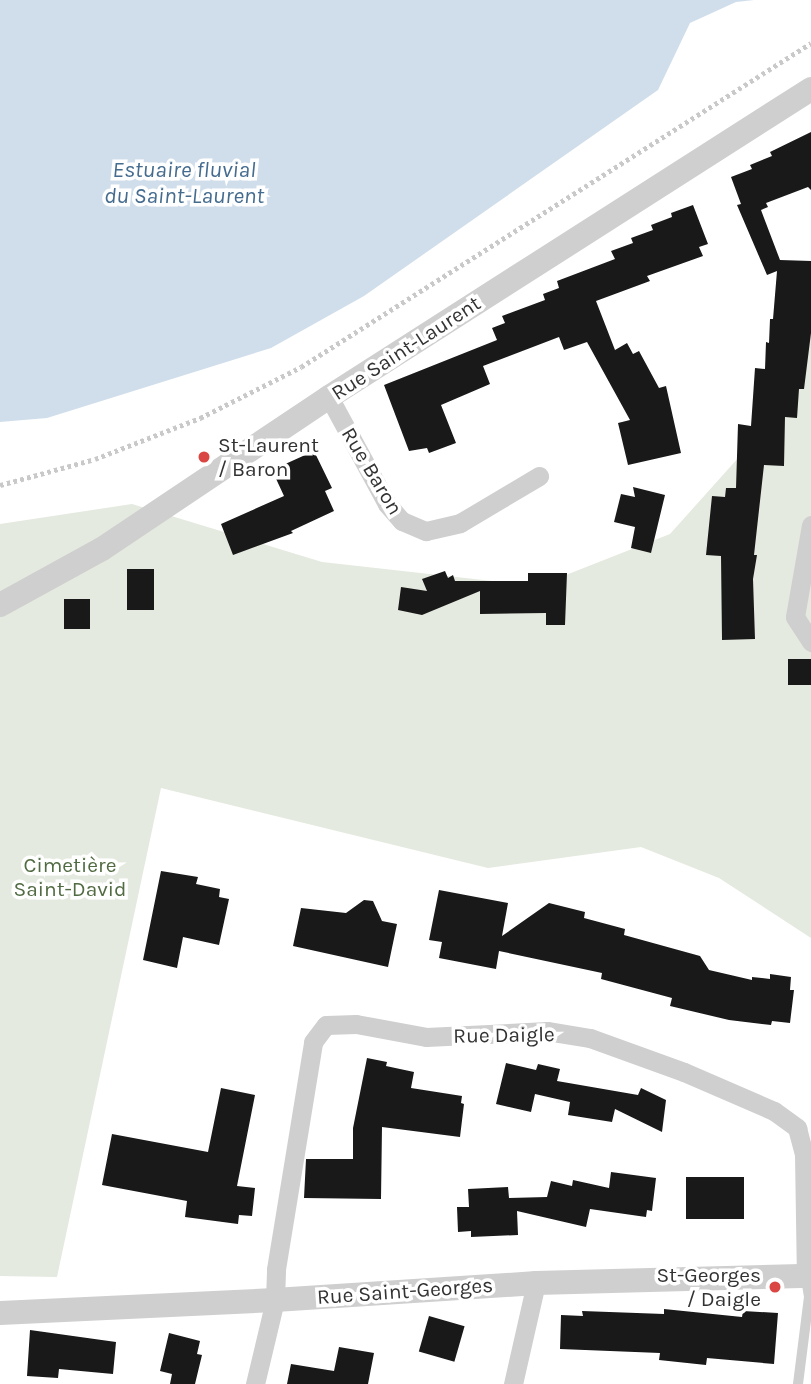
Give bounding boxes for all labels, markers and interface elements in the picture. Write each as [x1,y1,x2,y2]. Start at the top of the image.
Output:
water label: Estuaire fluvial du Saint-Laurent [104,156,264,210]
street label: Rue Saint-Laurent [327,290,485,406]
street label: Rue Baron [336,423,408,519]
place label: St-Laurent / Baron [218,432,319,482]
marker: St-Laurent / Baron [196,449,212,465]
park label: Cimetière Saint-David [13,852,127,902]
street label: Rue Daigle [453,1022,555,1048]
place label: St-Georges / Daigle [656,1262,761,1312]
street label: Rue Saint-Georges [316,1272,494,1310]
marker: St-Georges / Daigle [767,1279,783,1295]

